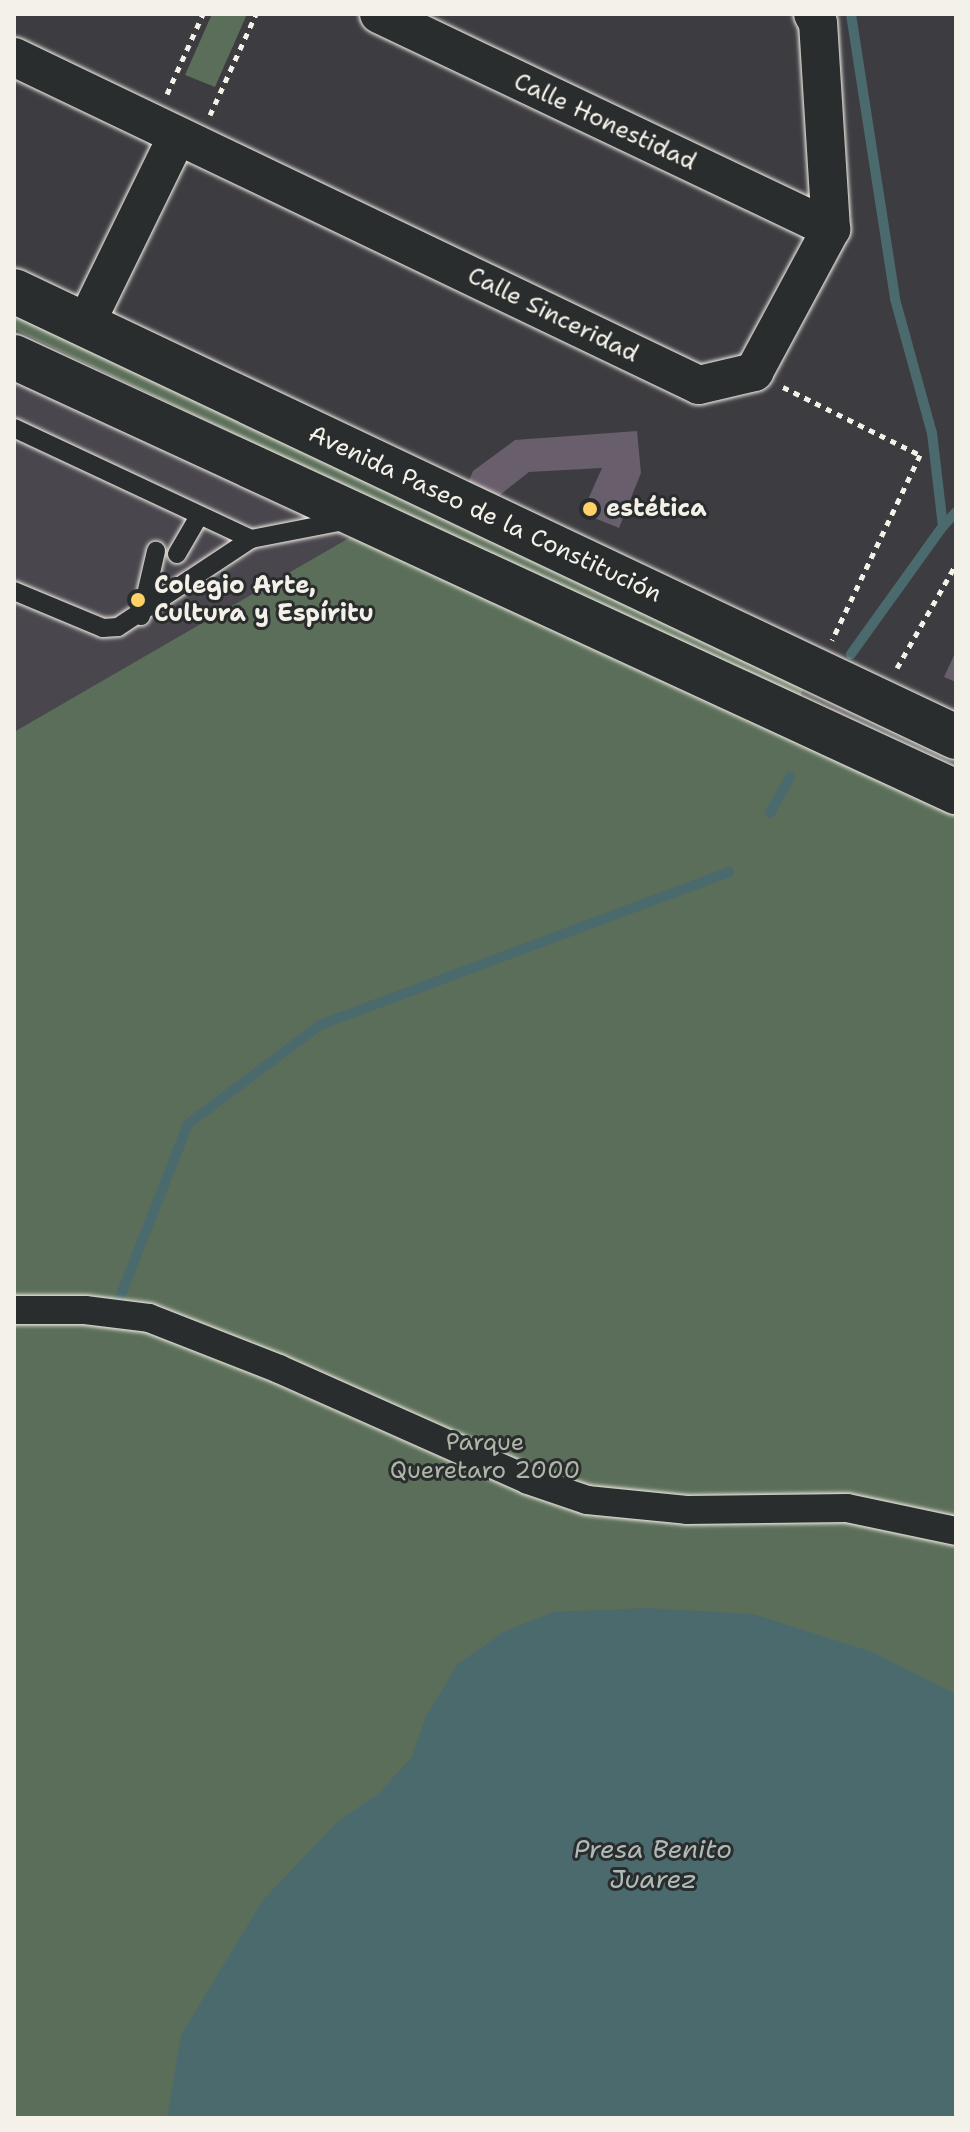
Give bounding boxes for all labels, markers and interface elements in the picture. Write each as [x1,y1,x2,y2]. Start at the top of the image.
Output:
street label: Calle Honestidad [509,67,701,177]
street label: Calle Sinceridad [463,261,643,369]
street label: Avenida Paseo de la Constitución [304,419,666,609]
place label: estética [606,495,707,523]
marker: estética [581,500,599,518]
place label: Colegio Arte, Cultura y Espíritu [154,572,374,628]
marker: Colegio Arte, Cultura y Espíritu [129,591,147,609]
park label: Parque Queretaro 2000 [390,1429,580,1485]
water label: Presa Benito Juarez [574,1833,732,1894]

